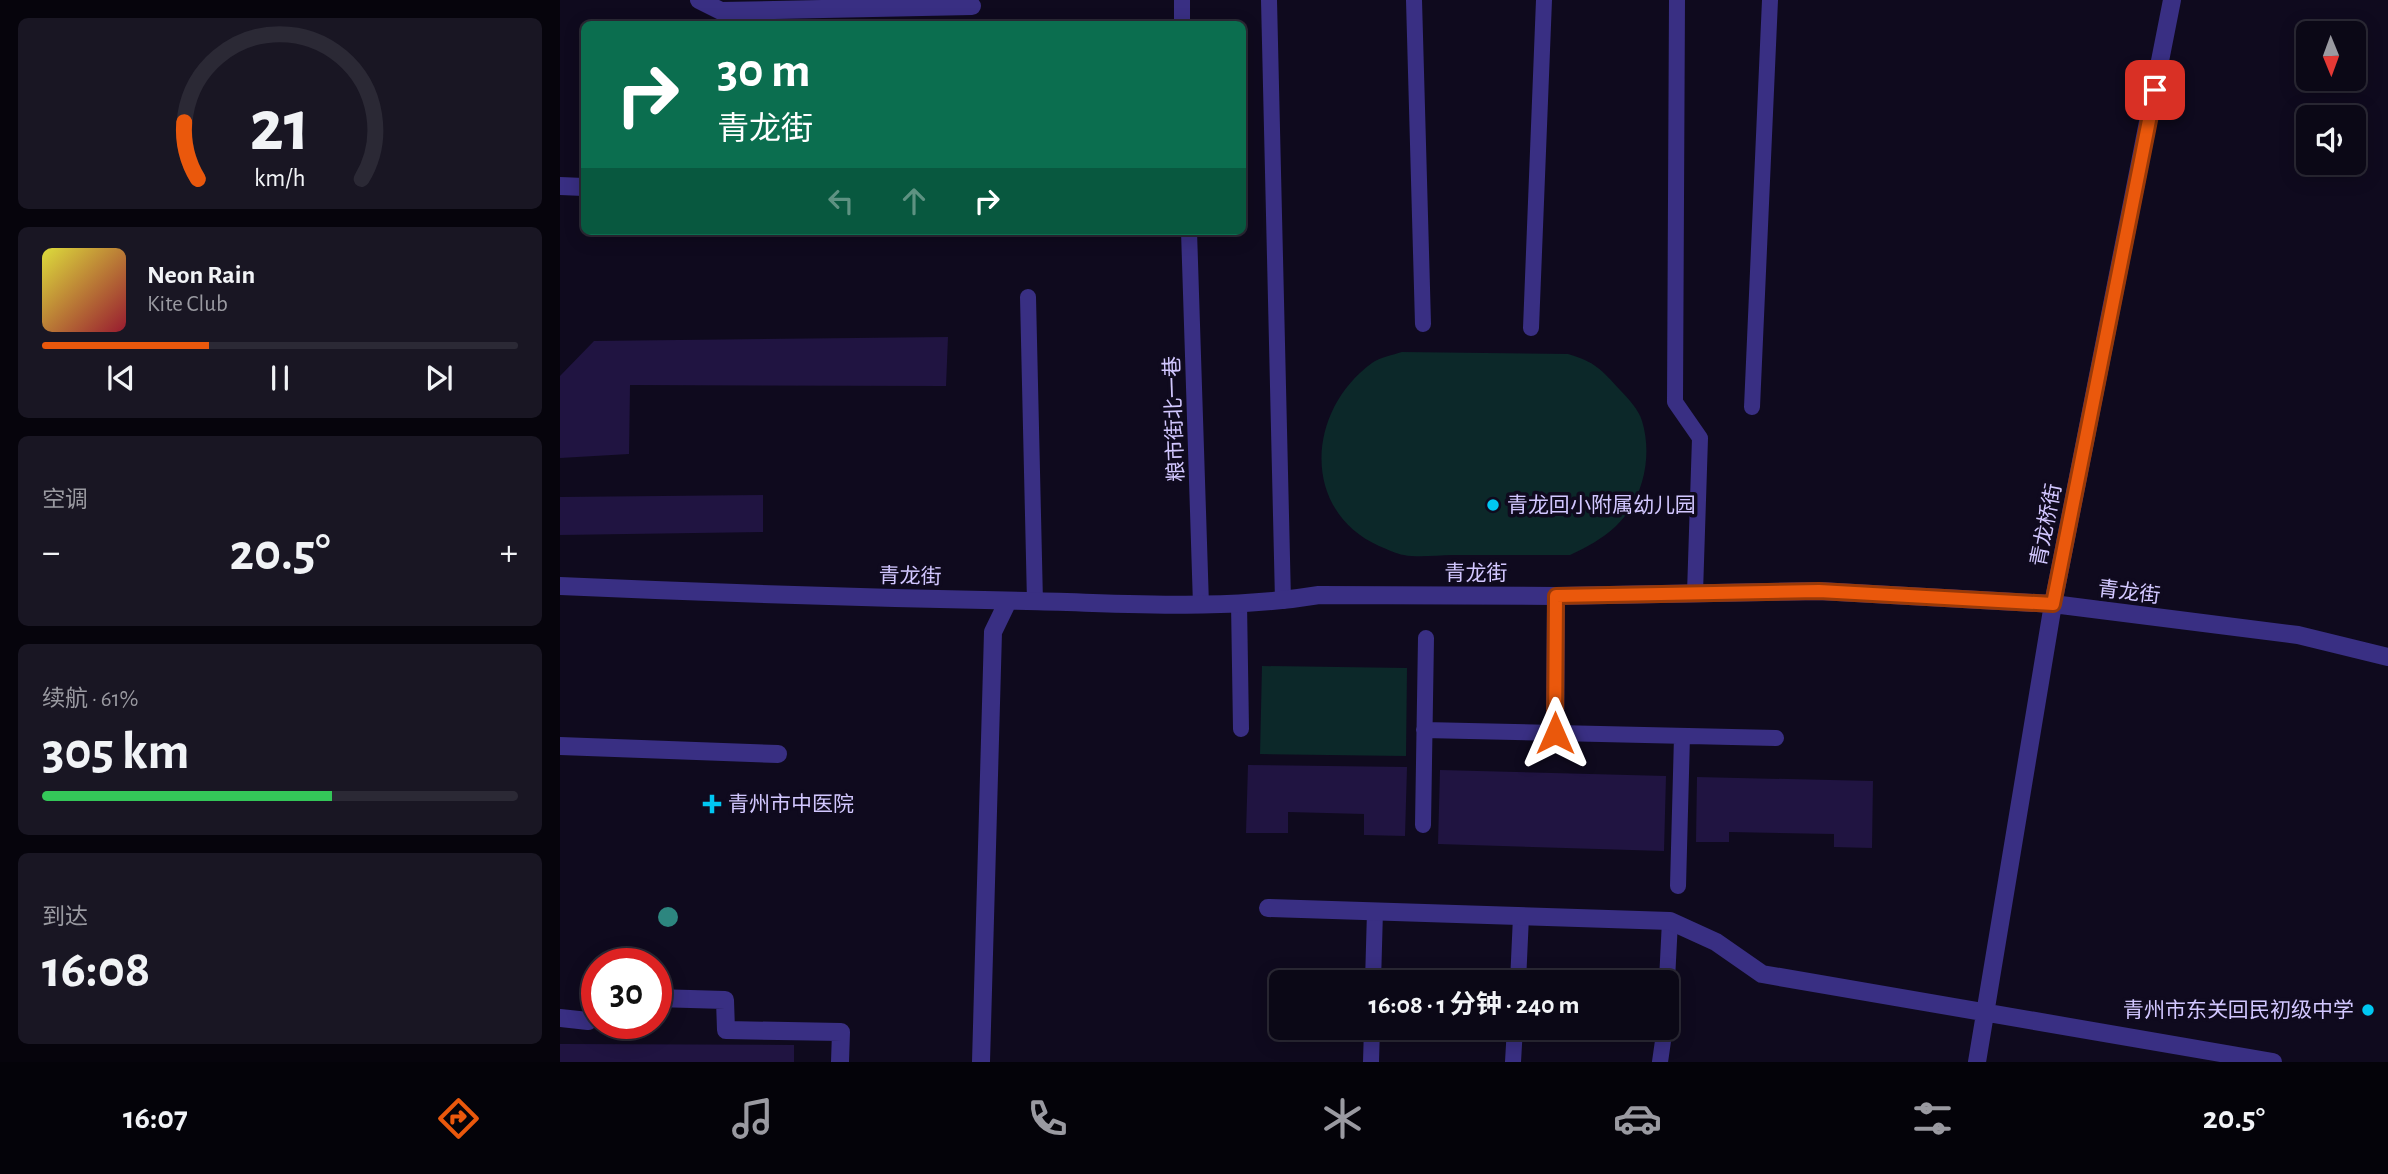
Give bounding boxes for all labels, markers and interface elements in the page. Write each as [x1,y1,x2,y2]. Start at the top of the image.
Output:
north arrow [2296,21,2366,91]
map controls [2296,21,2366,175]
text: 30 m [717,47,811,96]
icon: right [602,49,693,140]
pin [2125,60,2185,120]
icon: arrive [2136,71,2174,109]
text: 21 [250,92,310,165]
button: sound [2296,105,2366,175]
text: 青龙街 [717,113,813,145]
text: km/h [254,166,306,191]
icon: left [822,182,860,220]
icon: ahead [895,182,933,220]
icon: right [968,182,1006,220]
text: Neon Rain [147,262,255,288]
text: Kite Club [147,293,228,316]
street label: 粮市街北一巷 [1161,356,1187,482]
icon: previous [102,359,140,397]
icon: pause [261,359,299,397]
icon: next [420,359,458,397]
street label: 青龙桥街 [2027,482,2065,568]
text: 空调 [42,489,88,512]
place label: 青龙回小附属幼儿园 [1507,494,1696,516]
marker: 青龙回小附属幼儿园 [1485,497,1501,513]
text: 20.5° [229,527,331,579]
text: − [42,534,60,572]
text: + [500,534,518,572]
street label: 青龙街 [1445,562,1508,584]
street label: 青龙街 [878,564,942,588]
street label: 青龙街 [2096,577,2162,607]
text: 续航 · 61% [42,688,139,711]
position arrow [1518,696,1592,770]
text: 305 km [42,726,190,778]
place label: 青州市中医院 [728,793,854,815]
marker: 青州市中医院 [702,794,722,814]
text: 到达 [42,906,88,929]
text: 16:08 [42,944,150,996]
speed limit sign: 30 [581,948,672,1039]
text: 16:08 · 1 分钟 · 240 m [1369,992,1579,1018]
place label: 青州市东关回民初级中学 [2123,999,2354,1021]
marker: 青州市东关回民初级中学 [2360,1002,2376,1018]
icon: directions [434,1094,483,1143]
icon: music [728,1094,777,1143]
icon: phone [1023,1094,1072,1143]
icon: climate [1318,1094,1367,1143]
icon: car [1613,1094,1662,1143]
icon: filters [1908,1094,1957,1143]
text: 16:07 [123,1102,188,1134]
text: 20.5° [2203,1102,2265,1134]

